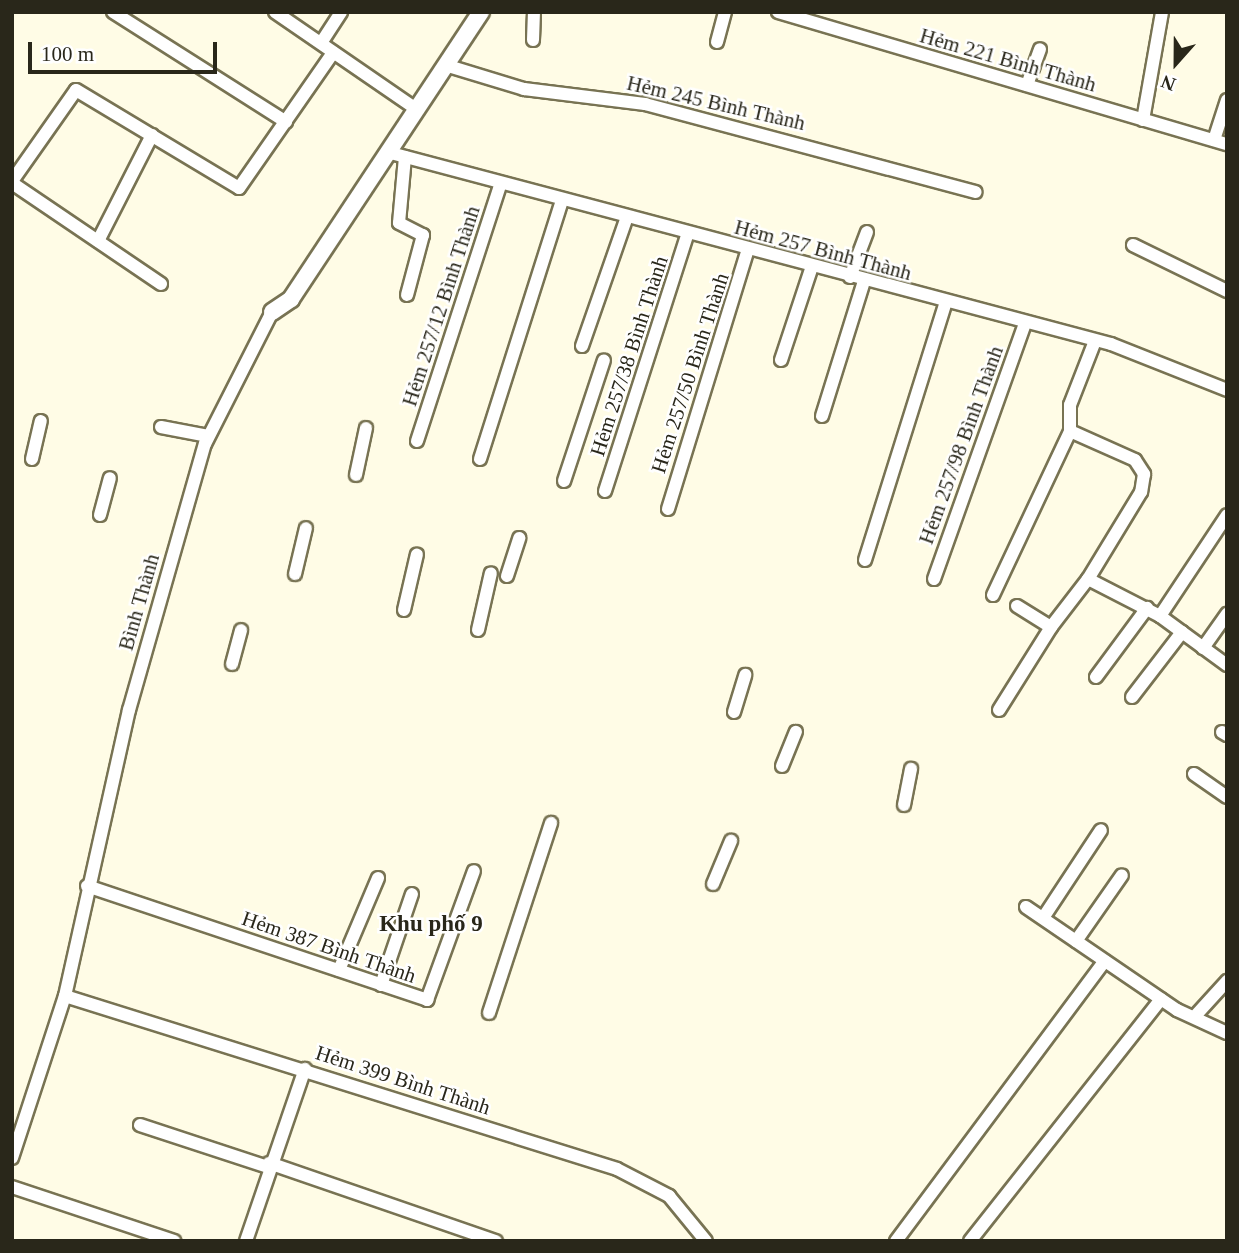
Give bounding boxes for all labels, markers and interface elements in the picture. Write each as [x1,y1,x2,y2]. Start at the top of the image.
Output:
street label: Hẻm 221 Bình Thành [917,23,1099,97]
scale bar [32,28,220,72]
north arrow [1141,28,1211,98]
text: 100 m [41,42,94,66]
street label: Hẻm 245 Bình Thành [624,70,808,136]
text: N [1158,71,1178,95]
street label: Hẻm 257/12 Bình Thành [397,203,485,409]
street label: Hẻm 257 Bình Thành [732,214,914,286]
street label: Hẻm 257/38 Bình Thành [585,253,673,459]
street label: Hẻm 257/50 Bình Thành [646,270,734,476]
street label: Hẻm 257/98 Bình Thành [913,342,1009,548]
street label: Bình Thành [113,551,165,653]
street label: Hẻm 387 Bình Thành [239,905,419,989]
district label: Khu phố 9 [379,910,483,938]
street label: Hẻm 399 Bình Thành [312,1040,494,1120]

